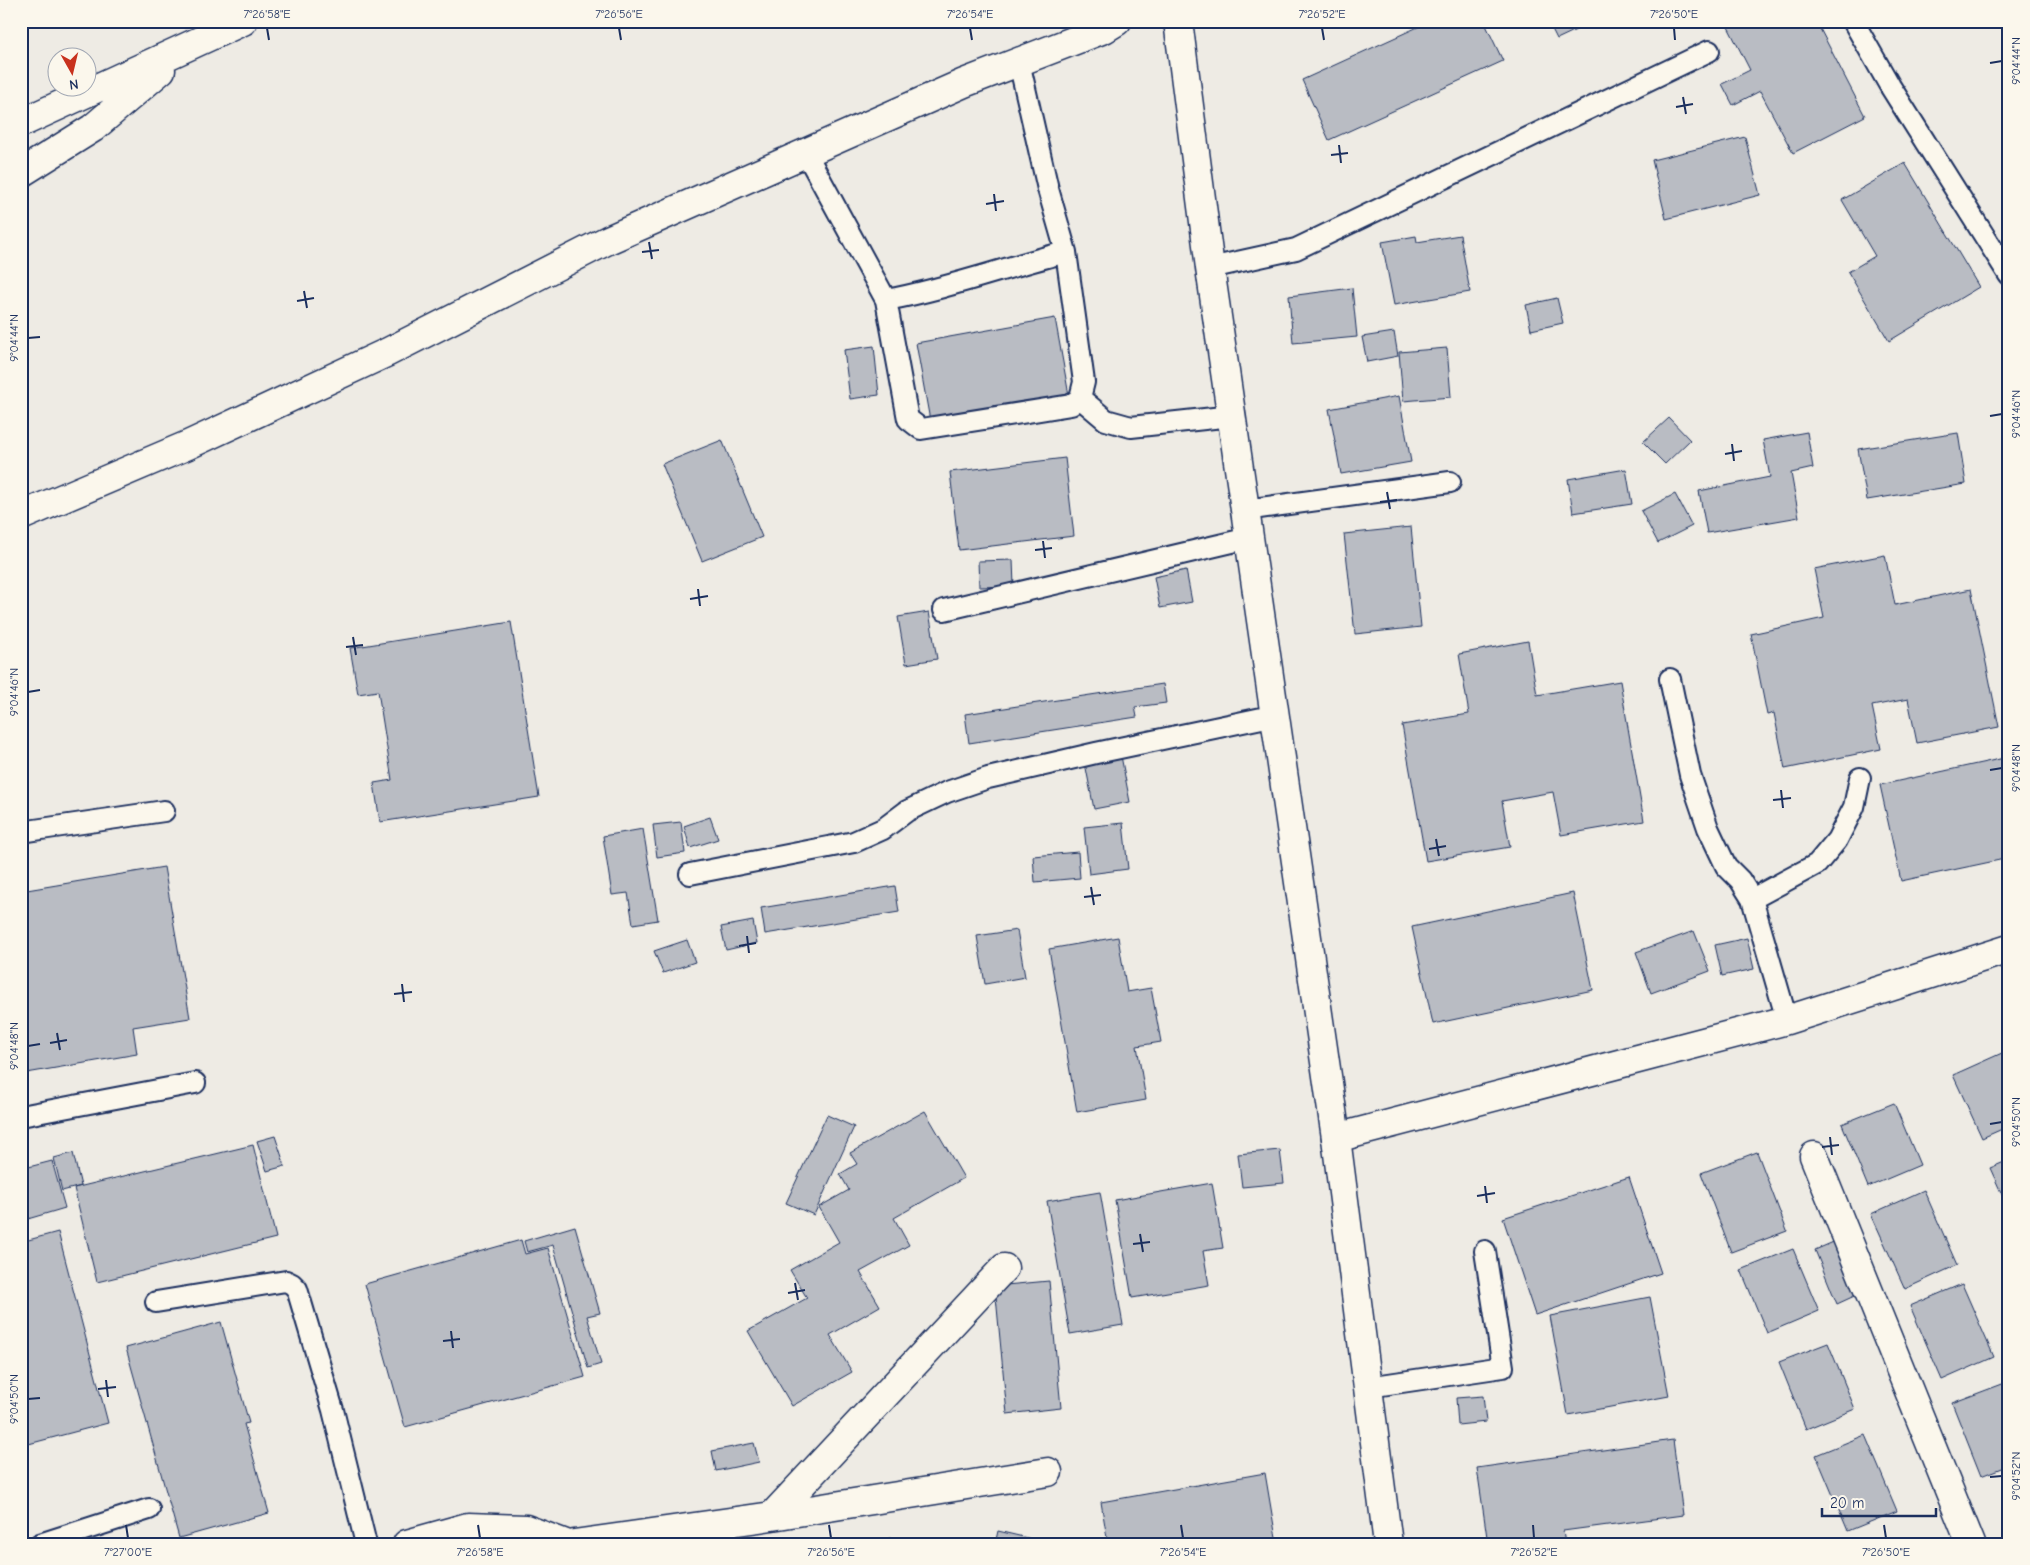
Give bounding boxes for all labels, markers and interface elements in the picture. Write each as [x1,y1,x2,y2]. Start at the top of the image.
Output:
text: 7°26'58"E [244,7,291,21]
text: 7°26'56"E [595,7,643,21]
text: 7°26'54"E [947,7,993,21]
text: 7°26'52"E [1298,7,1346,21]
text: 7°26'50"E [1650,7,1698,21]
text: 9°04'44"N [2009,37,2023,85]
north arrow [48,48,98,98]
text: N [68,75,79,93]
text: 9°04'44"N [7,314,21,362]
text: 9°04'46"N [2009,390,2023,438]
text: 9°04'46"N [7,668,21,716]
text: 9°04'48"N [2009,744,2023,792]
text: 9°04'48"N [7,1022,21,1070]
text: 9°04'50"N [2009,1097,2023,1147]
text: 9°04'50"N [7,1374,21,1424]
text: 9°04'52"N [2009,1452,2023,1500]
scale bar [1822,1485,1936,1517]
text: 20 m [1830,1494,1864,1512]
text: 7°27'00"E [104,1545,152,1559]
text: 7°26'58"E [457,1545,504,1559]
text: 7°26'56"E [807,1545,855,1559]
text: 7°26'54"E [1160,1545,1206,1559]
text: 7°26'52"E [1510,1545,1558,1559]
text: 7°26'50"E [1862,1545,1910,1559]

